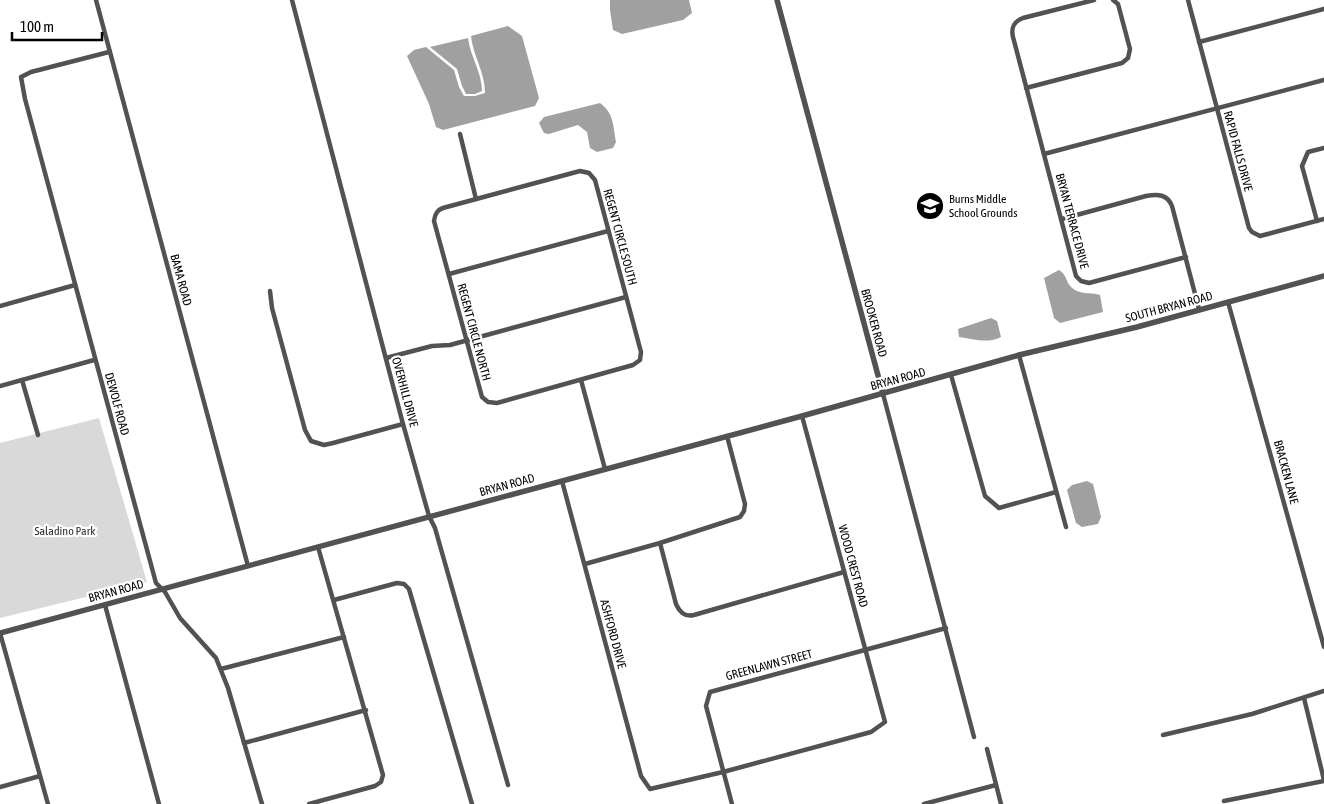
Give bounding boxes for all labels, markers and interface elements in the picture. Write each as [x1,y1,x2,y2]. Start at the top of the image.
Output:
scale bar [12,10,102,42]
text: 100 m [20,18,54,35]
street label: RAPID FALLS DRIVE [1221,109,1255,193]
street label: BRYAN TERRACE DRIVE [1053,172,1091,270]
street label: REGENT CIRCLE SOUTH [600,187,640,287]
school or university icon: Burns Middle School Grounds [915,191,945,221]
place label: Burns Middle School Grounds [949,192,1018,220]
street label: BAMA ROAD [167,253,195,307]
street label: REGENT CIRCLE NORTH [454,282,494,382]
street label: BROOKER ROAD [858,288,890,359]
street label: SOUTH BRYAN ROAD [1124,289,1214,325]
street label: OVERHILL DRIVE [389,356,421,428]
street label: BRYAN ROAD [869,365,927,393]
street label: DEWOLF ROAD [102,371,132,437]
street label: BRACKEN LANE [1271,439,1301,505]
street label: BRYAN ROAD [478,471,536,499]
street label: WOOD CREST ROAD [835,523,871,609]
park label: Saladino Park [35,524,96,538]
street label: BRYAN ROAD [87,577,145,605]
street label: ASHFORD DRIVE [597,598,629,670]
street label: GREENLAWN STREET [724,647,815,683]

